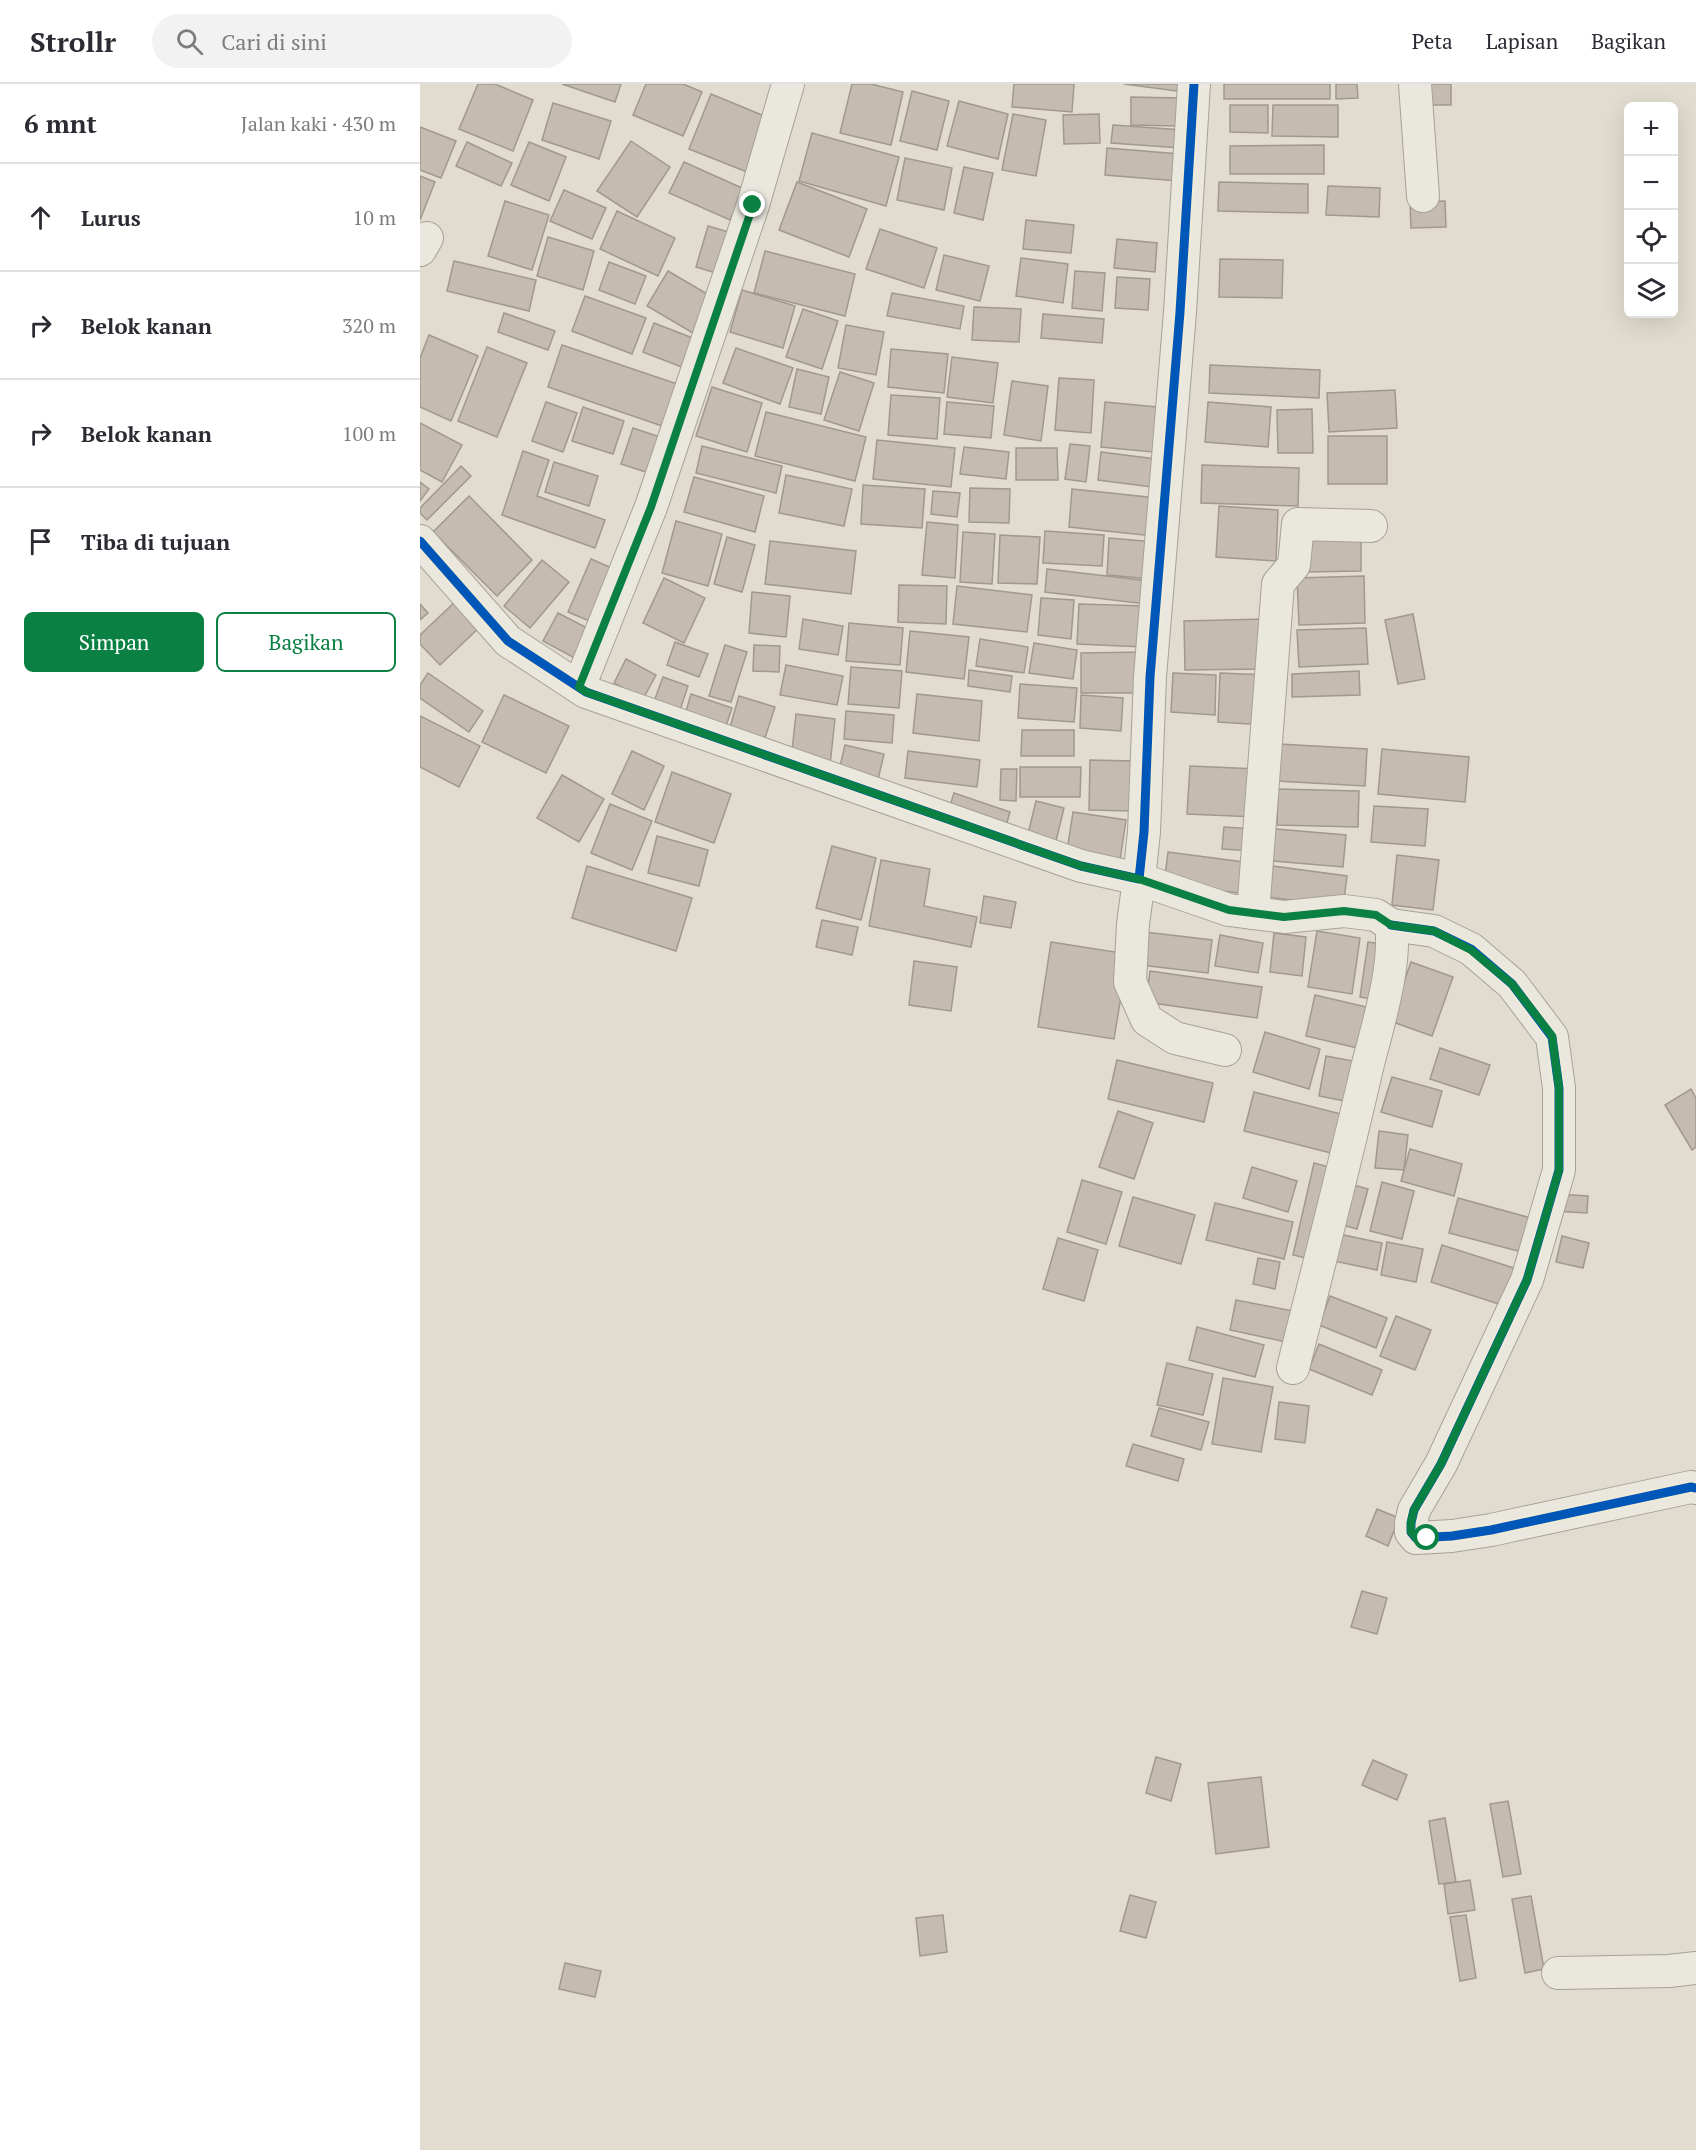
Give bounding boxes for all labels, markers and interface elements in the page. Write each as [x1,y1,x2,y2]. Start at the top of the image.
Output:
search box [152,14,572,68]
text: Strollr [30,23,116,60]
icon: search [173,25,206,58]
text: Cari di sini [221,27,327,56]
text: Peta [1412,27,1453,55]
text: Lapisan [1486,27,1558,55]
text: Bagikan [1591,27,1666,55]
map controls [1624,102,1678,318]
button: + [1624,102,1678,156]
text: 6 mnt [24,106,97,140]
text: Jalan kaki · 430 m [241,110,396,137]
button: − [1624,156,1678,210]
route end [739,191,765,217]
icon: ahead [24,201,57,234]
text: Lurus [81,203,141,232]
text: 10 m [353,204,396,231]
button: locate [1624,210,1678,264]
button: layers [1624,264,1678,318]
icon: right [24,309,57,342]
text: Belok kanan [81,311,212,340]
text: 320 m [342,312,396,339]
icon: right [24,417,57,450]
text: Belok kanan [81,419,212,448]
text: 100 m [342,420,396,447]
icon: arrive [24,525,57,558]
text: Tiba di tujuan [81,527,230,556]
button: Simpan [24,612,204,672]
button: Bagikan [216,612,396,672]
route start [1413,1524,1439,1550]

